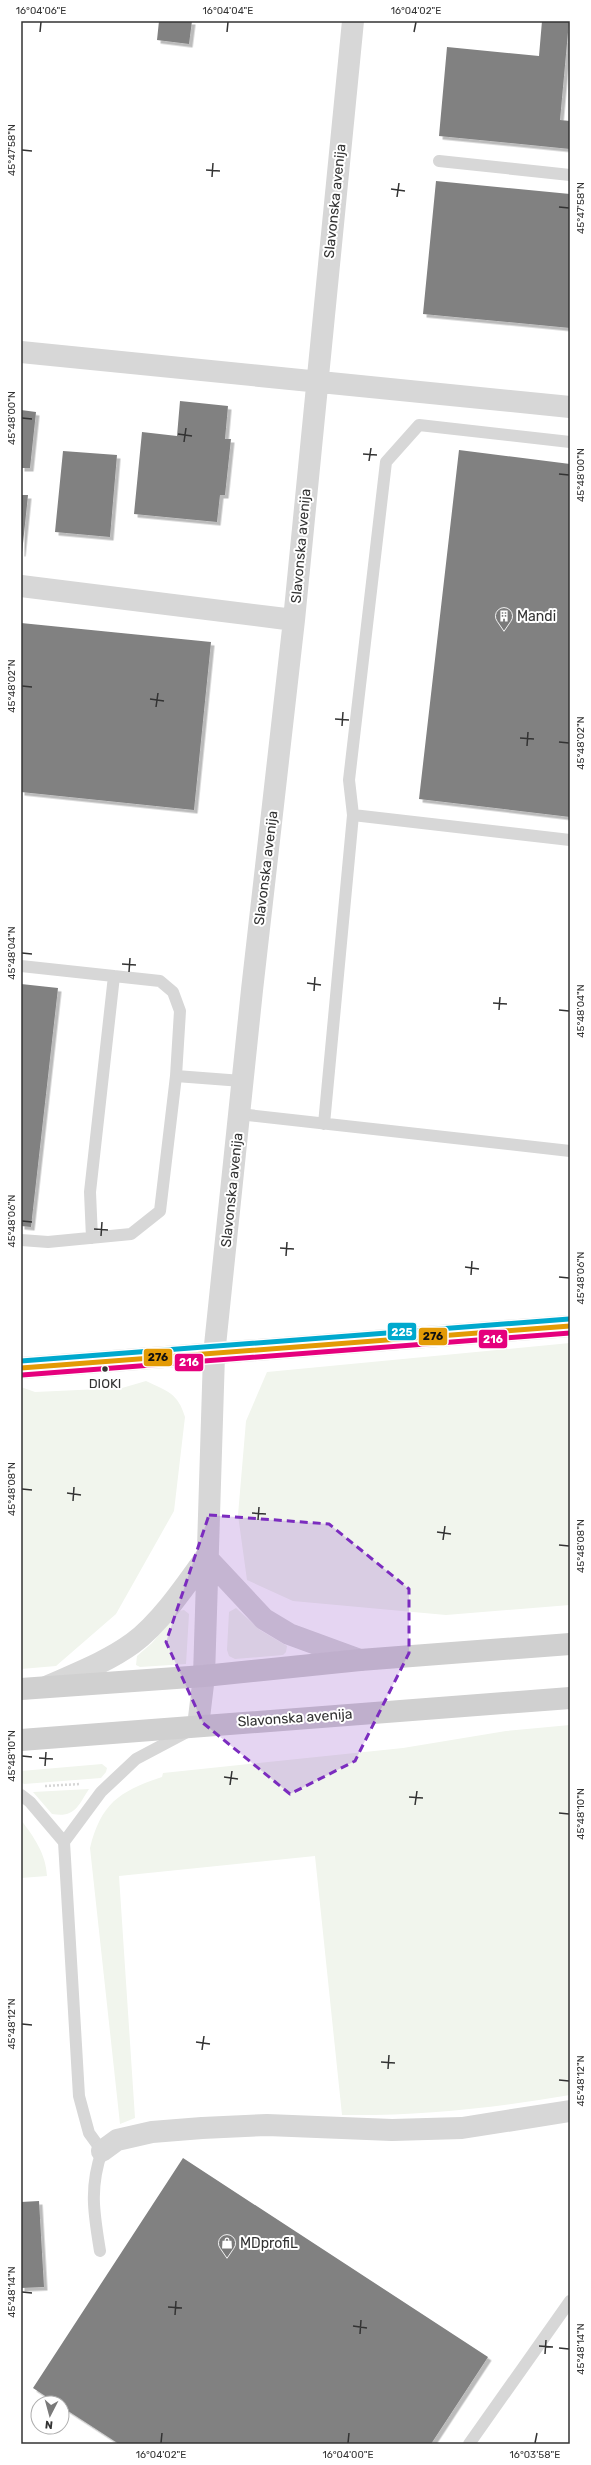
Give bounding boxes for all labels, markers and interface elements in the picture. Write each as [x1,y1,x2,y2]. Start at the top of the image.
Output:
text: 16°04'06"E [16,5,66,17]
text: 16°04'04"E [203,5,253,17]
text: 16°04'02"E [391,5,441,17]
text: 45°47'58"N [6,124,18,176]
street label: Slavonska avenija [321,143,349,259]
text: 45°47'58"N [575,182,587,234]
text: 45°48'00"N [6,391,18,445]
text: 45°48'00"N [575,448,587,502]
street label: Slavonska avenija [288,488,314,604]
building icon: Mandi [494,606,514,631]
place label: Mandi [517,608,556,625]
text: 45°48'02"N [6,659,18,713]
text: 45°48'02"N [575,716,587,770]
street label: Slavonska avenija [251,810,281,926]
text: 45°48'04"N [6,926,18,980]
text: 45°48'04"N [575,984,587,1038]
street label: Slavonska avenija [218,1132,246,1248]
text: 45°48'06"N [6,1194,18,1248]
text: 45°48'06"N [575,1251,587,1305]
line badge: 225 [387,1322,417,1341]
text: 225 [391,1326,413,1339]
line badge: 276 [418,1327,448,1346]
line badge: 216 [478,1329,508,1349]
text: 276 [423,1330,443,1343]
text: 216 [483,1333,503,1346]
line badge: 276 [143,1348,173,1367]
text: 276 [148,1351,168,1364]
line badge: 216 [174,1353,204,1372]
text: 216 [179,1356,199,1369]
marker: DIOKI [100,1364,110,1374]
place label: DIOKI [89,1376,121,1391]
text: 45°48'08"N [6,1462,18,1516]
text: 45°48'08"N [575,1519,587,1573]
street label: Slavonska avenija [237,1706,353,1730]
text: 45°48'10"N [6,1730,18,1782]
text: 45°48'10"N [575,1788,587,1840]
text: 45°48'12"N [6,1998,18,2050]
text: 45°48'12"N [575,2055,587,2107]
shop icon: MDprofiL [217,2233,237,2258]
place label: MDprofiL [240,2235,298,2252]
text: 45°48'14"N [6,2266,18,2318]
text: 45°48'14"N [575,2323,587,2375]
north arrow [30,2395,70,2435]
text: N [44,2418,54,2431]
text: 16°04'02"E [136,2449,186,2461]
text: 16°04'00"E [322,2449,374,2461]
text: 16°03'58"E [510,2449,560,2461]

